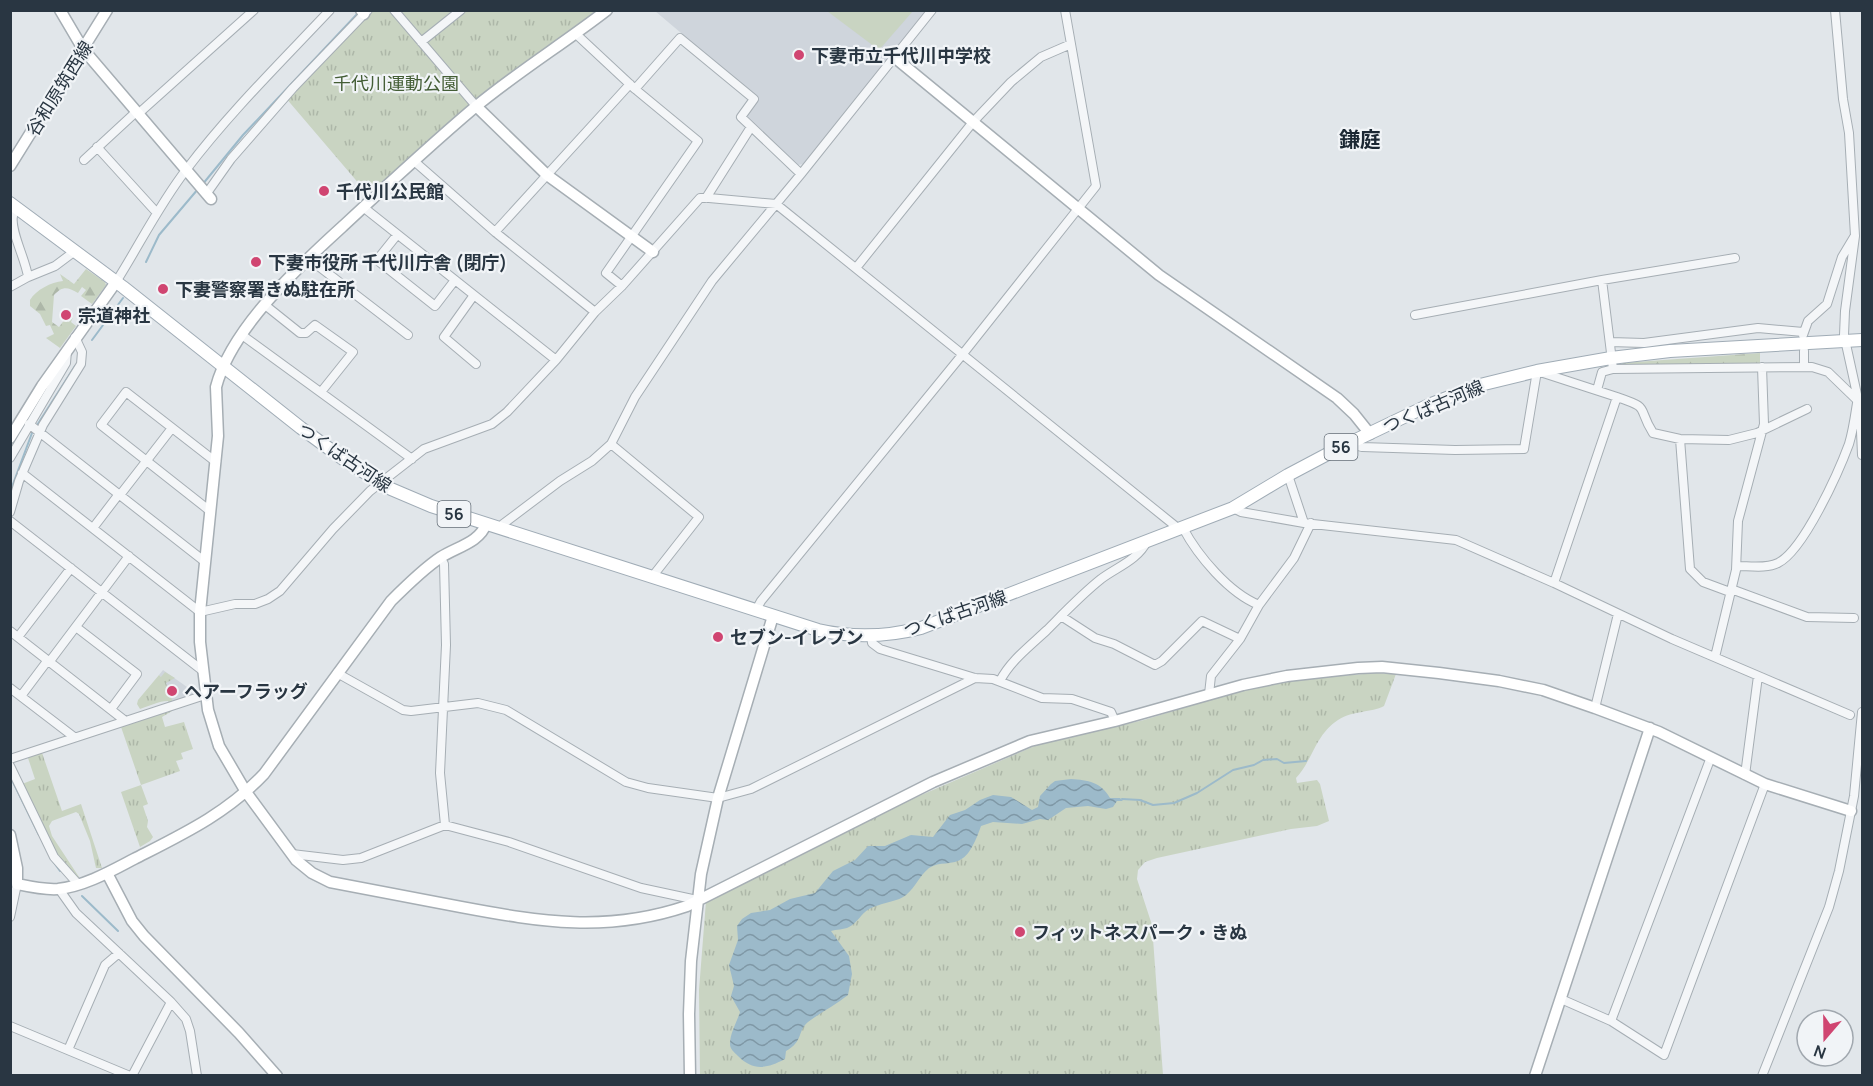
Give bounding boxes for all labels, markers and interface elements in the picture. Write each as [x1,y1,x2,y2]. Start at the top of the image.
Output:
street label: 谷和原筑西線 [20,36,98,140]
place label: 下妻市立千代川中学校 [811,43,991,67]
marker: 下妻市立千代川中学校 [792,48,806,62]
park label: 千代川運動公園 [333,71,459,95]
district label: 鎌庭 [1339,125,1381,153]
place label: 千代川公民館 [336,179,444,203]
marker: 千代川公民館 [317,184,331,198]
place label: 下妻市役所 千代川庁舎 (閉庁) [268,250,508,274]
marker: 下妻市役所 千代川庁舎 (閉庁) [249,255,263,269]
place label: 下妻警察署きぬ駐在所 [175,277,355,301]
marker: 下妻警察署きぬ駐在所 [156,282,170,296]
place label: 宗道神社 [78,303,150,327]
marker: 宗道神社 [59,308,73,322]
street label: つくば古河線 [1379,374,1487,438]
street label: つくば古河線 [294,417,396,497]
road number: 56 [1324,434,1358,460]
road number: 56 [438,501,470,527]
street label: つくば古河線 [900,584,1010,642]
place label: セブン-イレブン [730,625,864,649]
marker: セブン-イレブン [711,630,725,644]
place label: ヘアーフラッグ [184,679,308,703]
marker: ヘアーフラッグ [165,684,179,698]
place label: フィットネスパーク・きぬ [1032,920,1247,944]
marker: フィットネスパーク・きぬ [1013,925,1027,939]
north arrow [1795,1008,1855,1068]
text: N [1811,1040,1829,1064]

